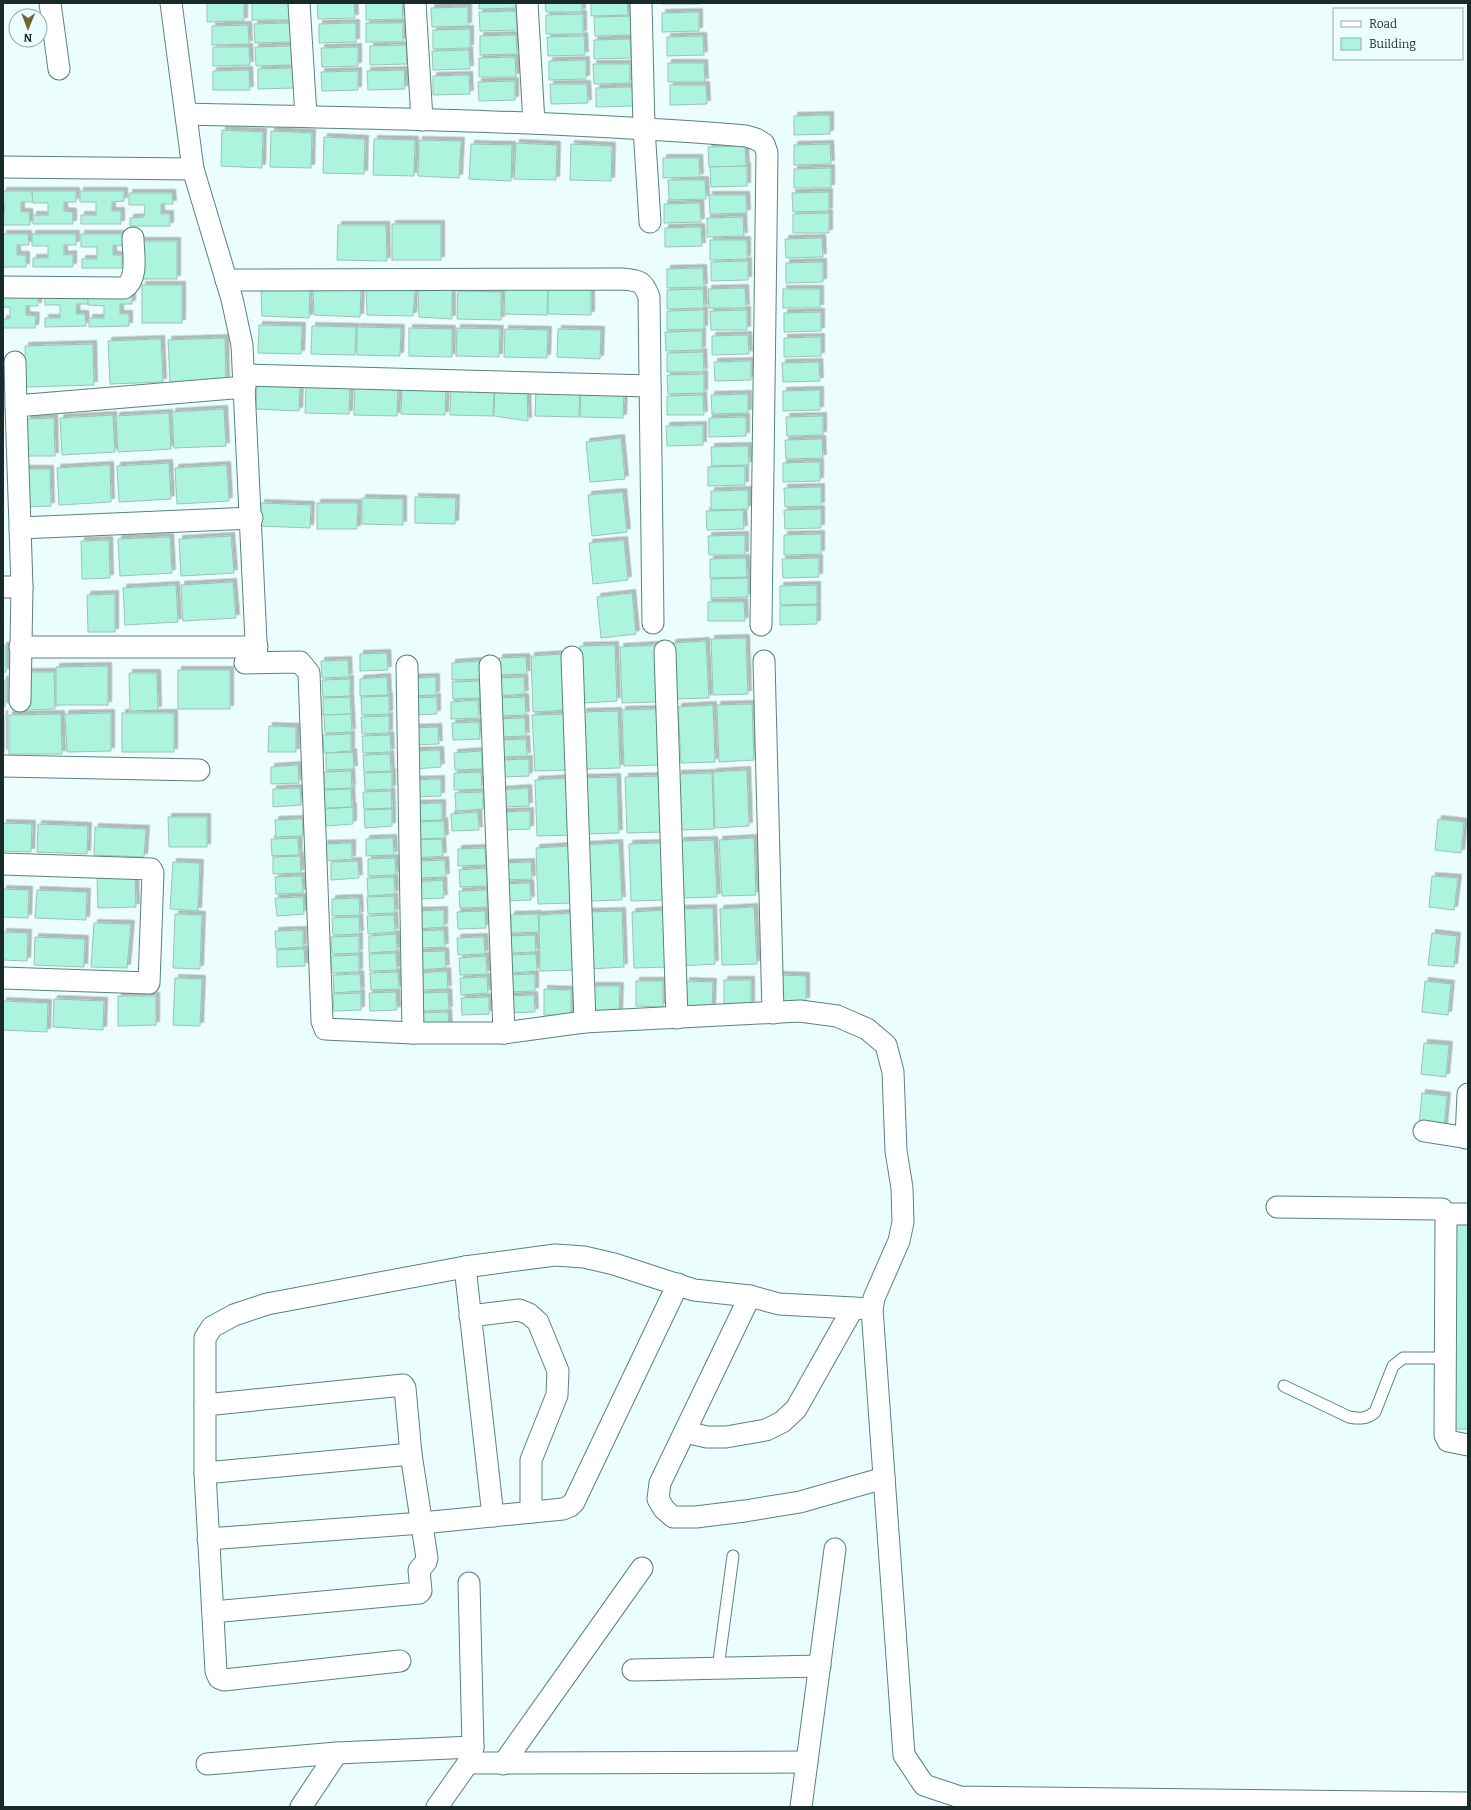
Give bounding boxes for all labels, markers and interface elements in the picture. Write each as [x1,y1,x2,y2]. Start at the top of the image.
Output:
north arrow [8,8,48,48]
legend [1333,8,1463,60]
text: Road [1369,17,1397,31]
text: N [23,31,32,44]
text: Building [1369,37,1416,51]

